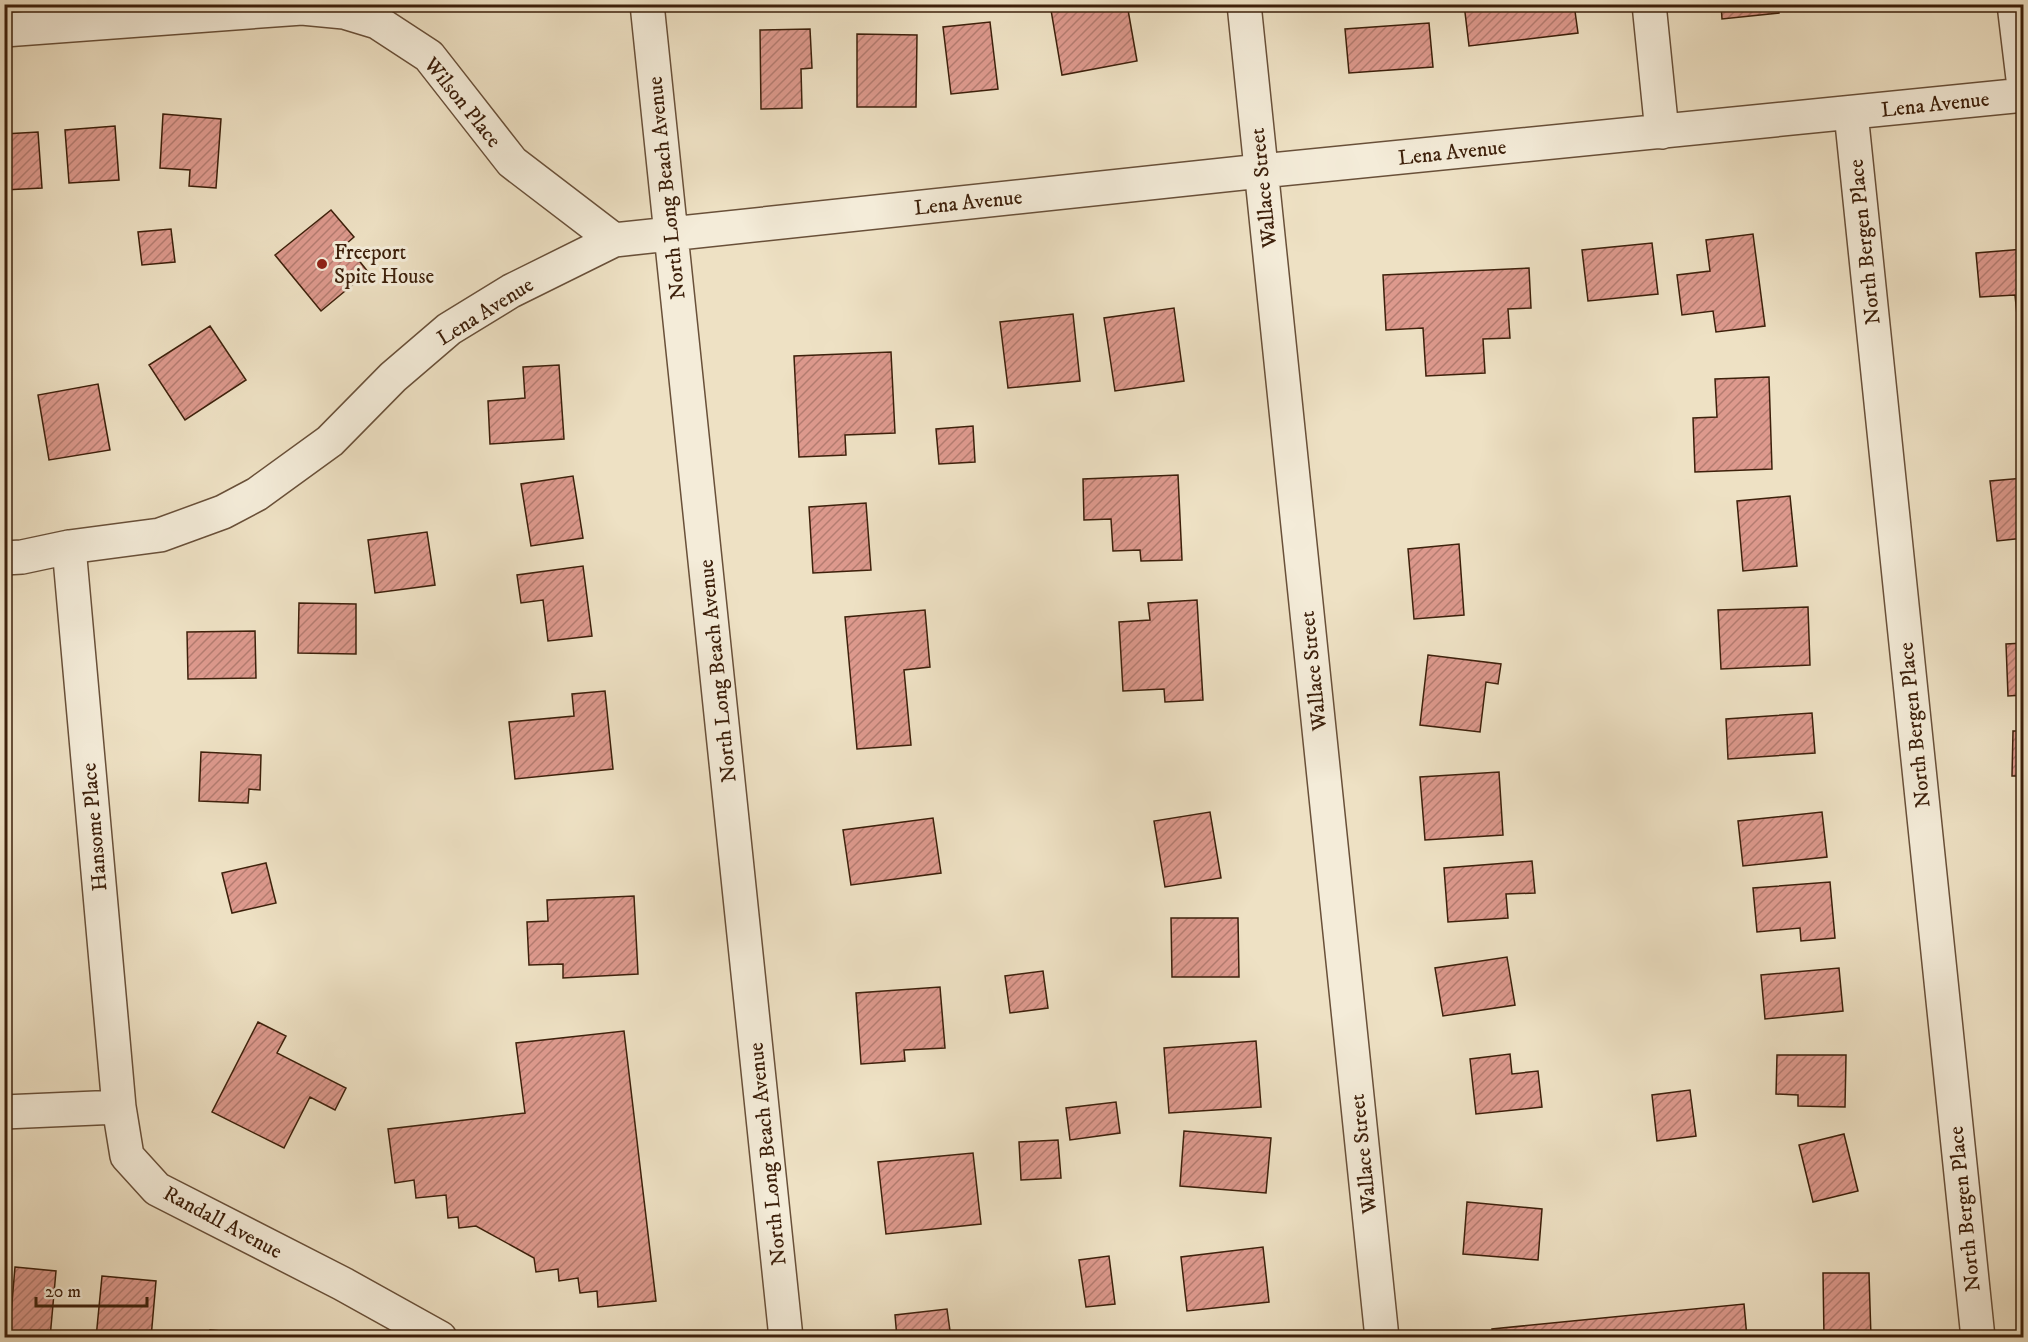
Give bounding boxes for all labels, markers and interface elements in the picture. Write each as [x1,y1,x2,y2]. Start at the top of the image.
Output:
street label: Wilson Place [417,51,507,153]
street label: North Long Beach Avenue [642,75,692,301]
street label: Lena Avenue [1880,86,1991,124]
street label: Wallace Street [1245,126,1283,250]
street label: Lena Avenue [1397,134,1508,172]
street label: North Bergen Place [1843,158,1887,326]
street label: Lena Avenue [913,184,1024,222]
place label: Freeport Spite House [334,240,434,290]
marker: Freeport Spite House [315,257,329,271]
street label: Lena Avenue [433,272,539,352]
street label: North Long Beach Avenue [693,558,743,784]
street label: Wallace Street [1295,609,1333,733]
street label: North Bergen Place [1893,641,1937,809]
street label: Hansome Place [76,761,114,892]
street label: North Long Beach Avenue [743,1041,793,1267]
street label: Wallace Street [1345,1092,1383,1216]
street label: North Bergen Place [1943,1125,1987,1293]
street label: Randall Avenue [159,1181,287,1265]
scale bar [36,1270,147,1308]
text: 20 m [45,1281,81,1303]

